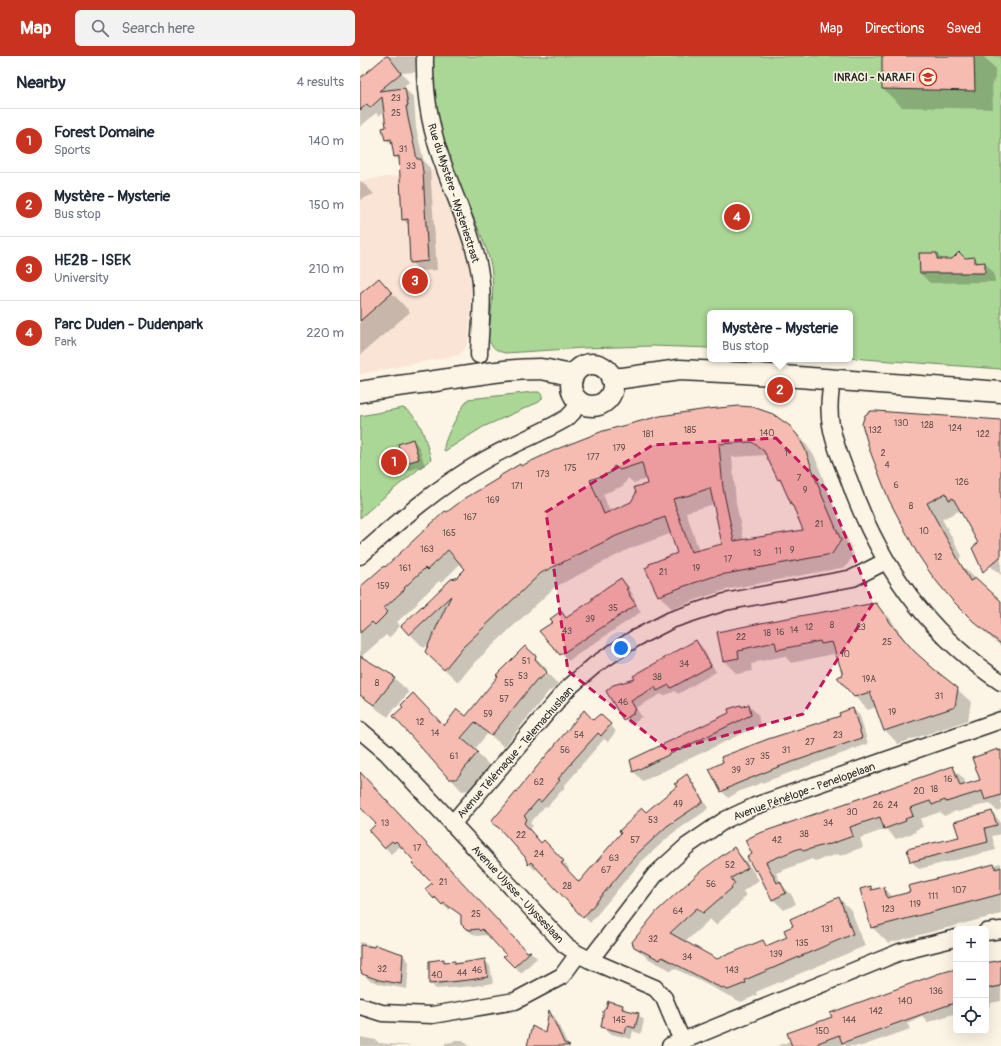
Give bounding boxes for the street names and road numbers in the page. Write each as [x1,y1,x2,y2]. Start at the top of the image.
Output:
street label: Rue du Mystère - Mysteriestraat [425,122,482,265]
street label: Avenue Télémaque - Telemachuslaan [454,684,576,821]
street label: Avenue Pénélope - Penelopelaan [732,760,877,823]
street label: Avenue Ulysse - Ulysseslaan [469,843,566,946]

